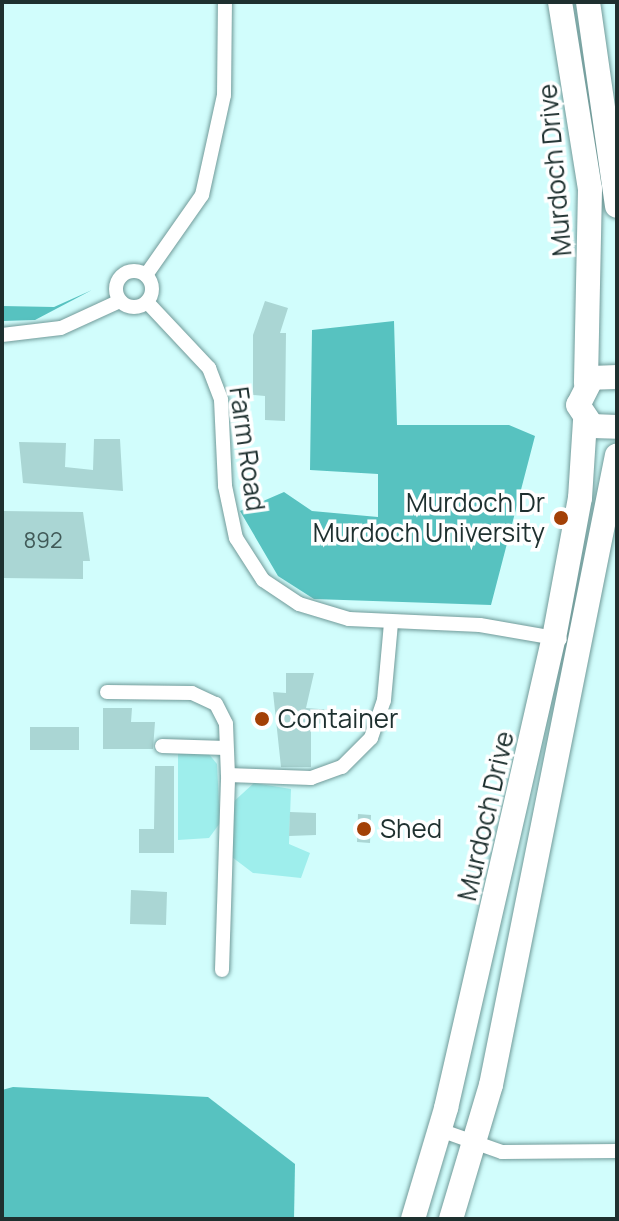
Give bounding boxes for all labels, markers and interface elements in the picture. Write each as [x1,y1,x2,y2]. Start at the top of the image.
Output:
street label: Murdoch Drive [532,82,578,258]
street label: Farm Road [223,385,271,513]
place label: Murdoch Dr Murdoch University [313,487,545,548]
marker: Murdoch Dr Murdoch University [552,509,570,527]
house number: 892 [24,528,62,554]
place label: Container [278,703,398,735]
marker: Container [253,710,271,728]
street label: Murdoch Drive [451,728,521,904]
place label: Shed [380,813,442,845]
marker: Shed [355,820,373,838]

